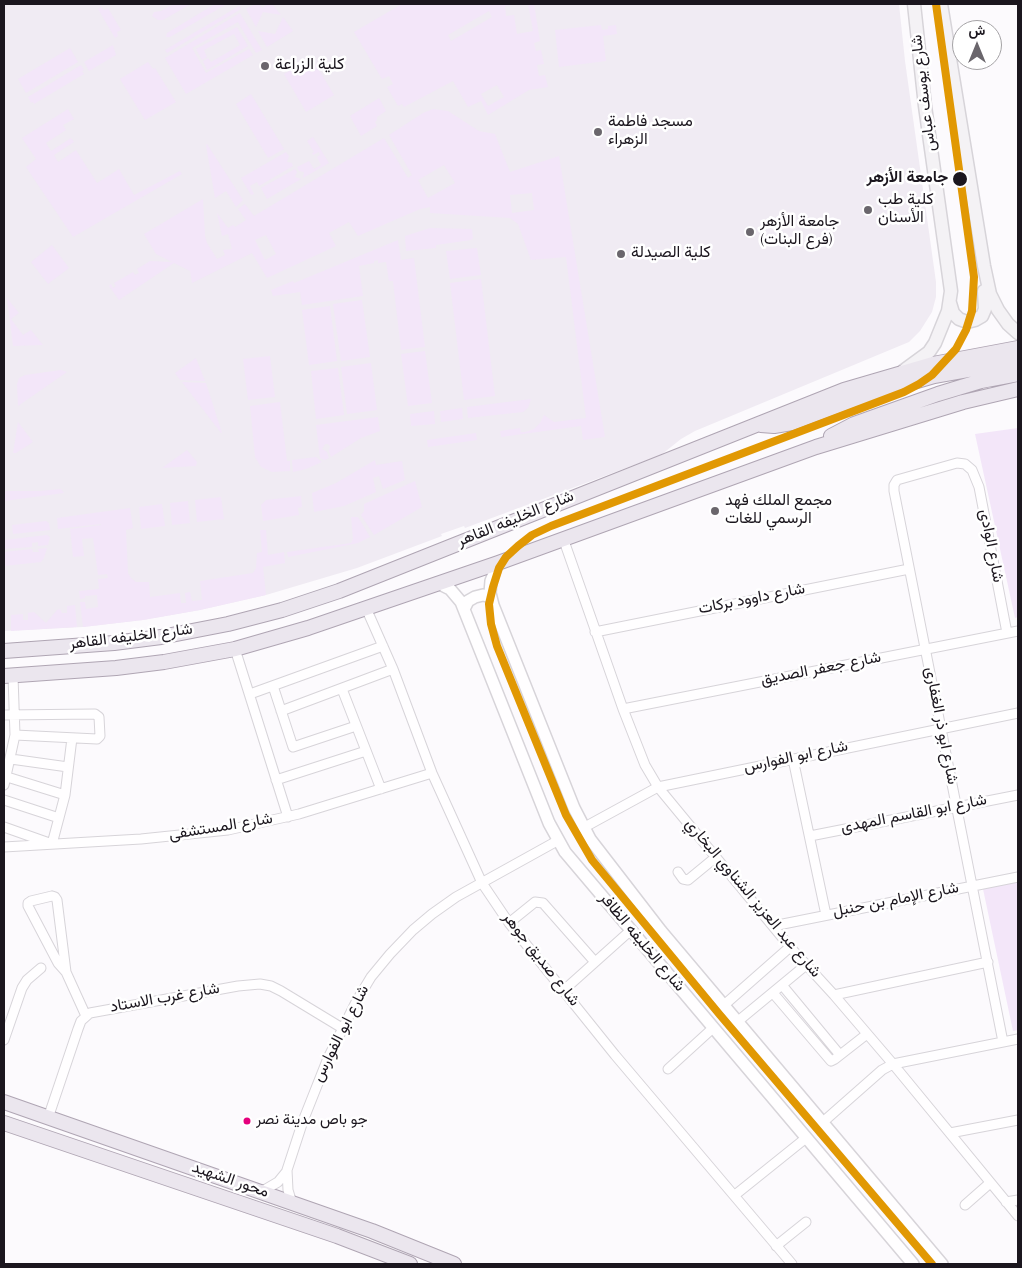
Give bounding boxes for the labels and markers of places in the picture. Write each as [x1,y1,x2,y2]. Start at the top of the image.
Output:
place label: كلية الزراعة [275,56,344,76]
marker: كلية الزراعة [259,60,271,72]
place label: مسجد فاطمة الزهراء [608,113,693,151]
marker: مسجد فاطمة الزهراء [592,126,604,138]
place label: جامعة الأزهر [867,169,948,189]
marker: جامعة الأزهر [951,170,969,188]
place label: كلية طب الأسنان [878,191,934,229]
marker: كلية طب الأسنان [862,204,874,216]
place label: جامعة الأزهر (فرع البنات) [760,213,839,251]
marker: جامعة الأزهر (فرع البنات) [744,226,756,238]
place label: كلية الصيدلة [631,244,711,264]
marker: كلية الصيدلة [615,248,627,260]
place label: مجمع الملك فهد الرسمي للغات [725,492,832,530]
marker: مجمع الملك فهد الرسمي للغات [709,505,721,517]
place label: جو باص مدينة نصر [256,1112,367,1130]
marker: جو باص مدينة نصر [242,1116,252,1126]

